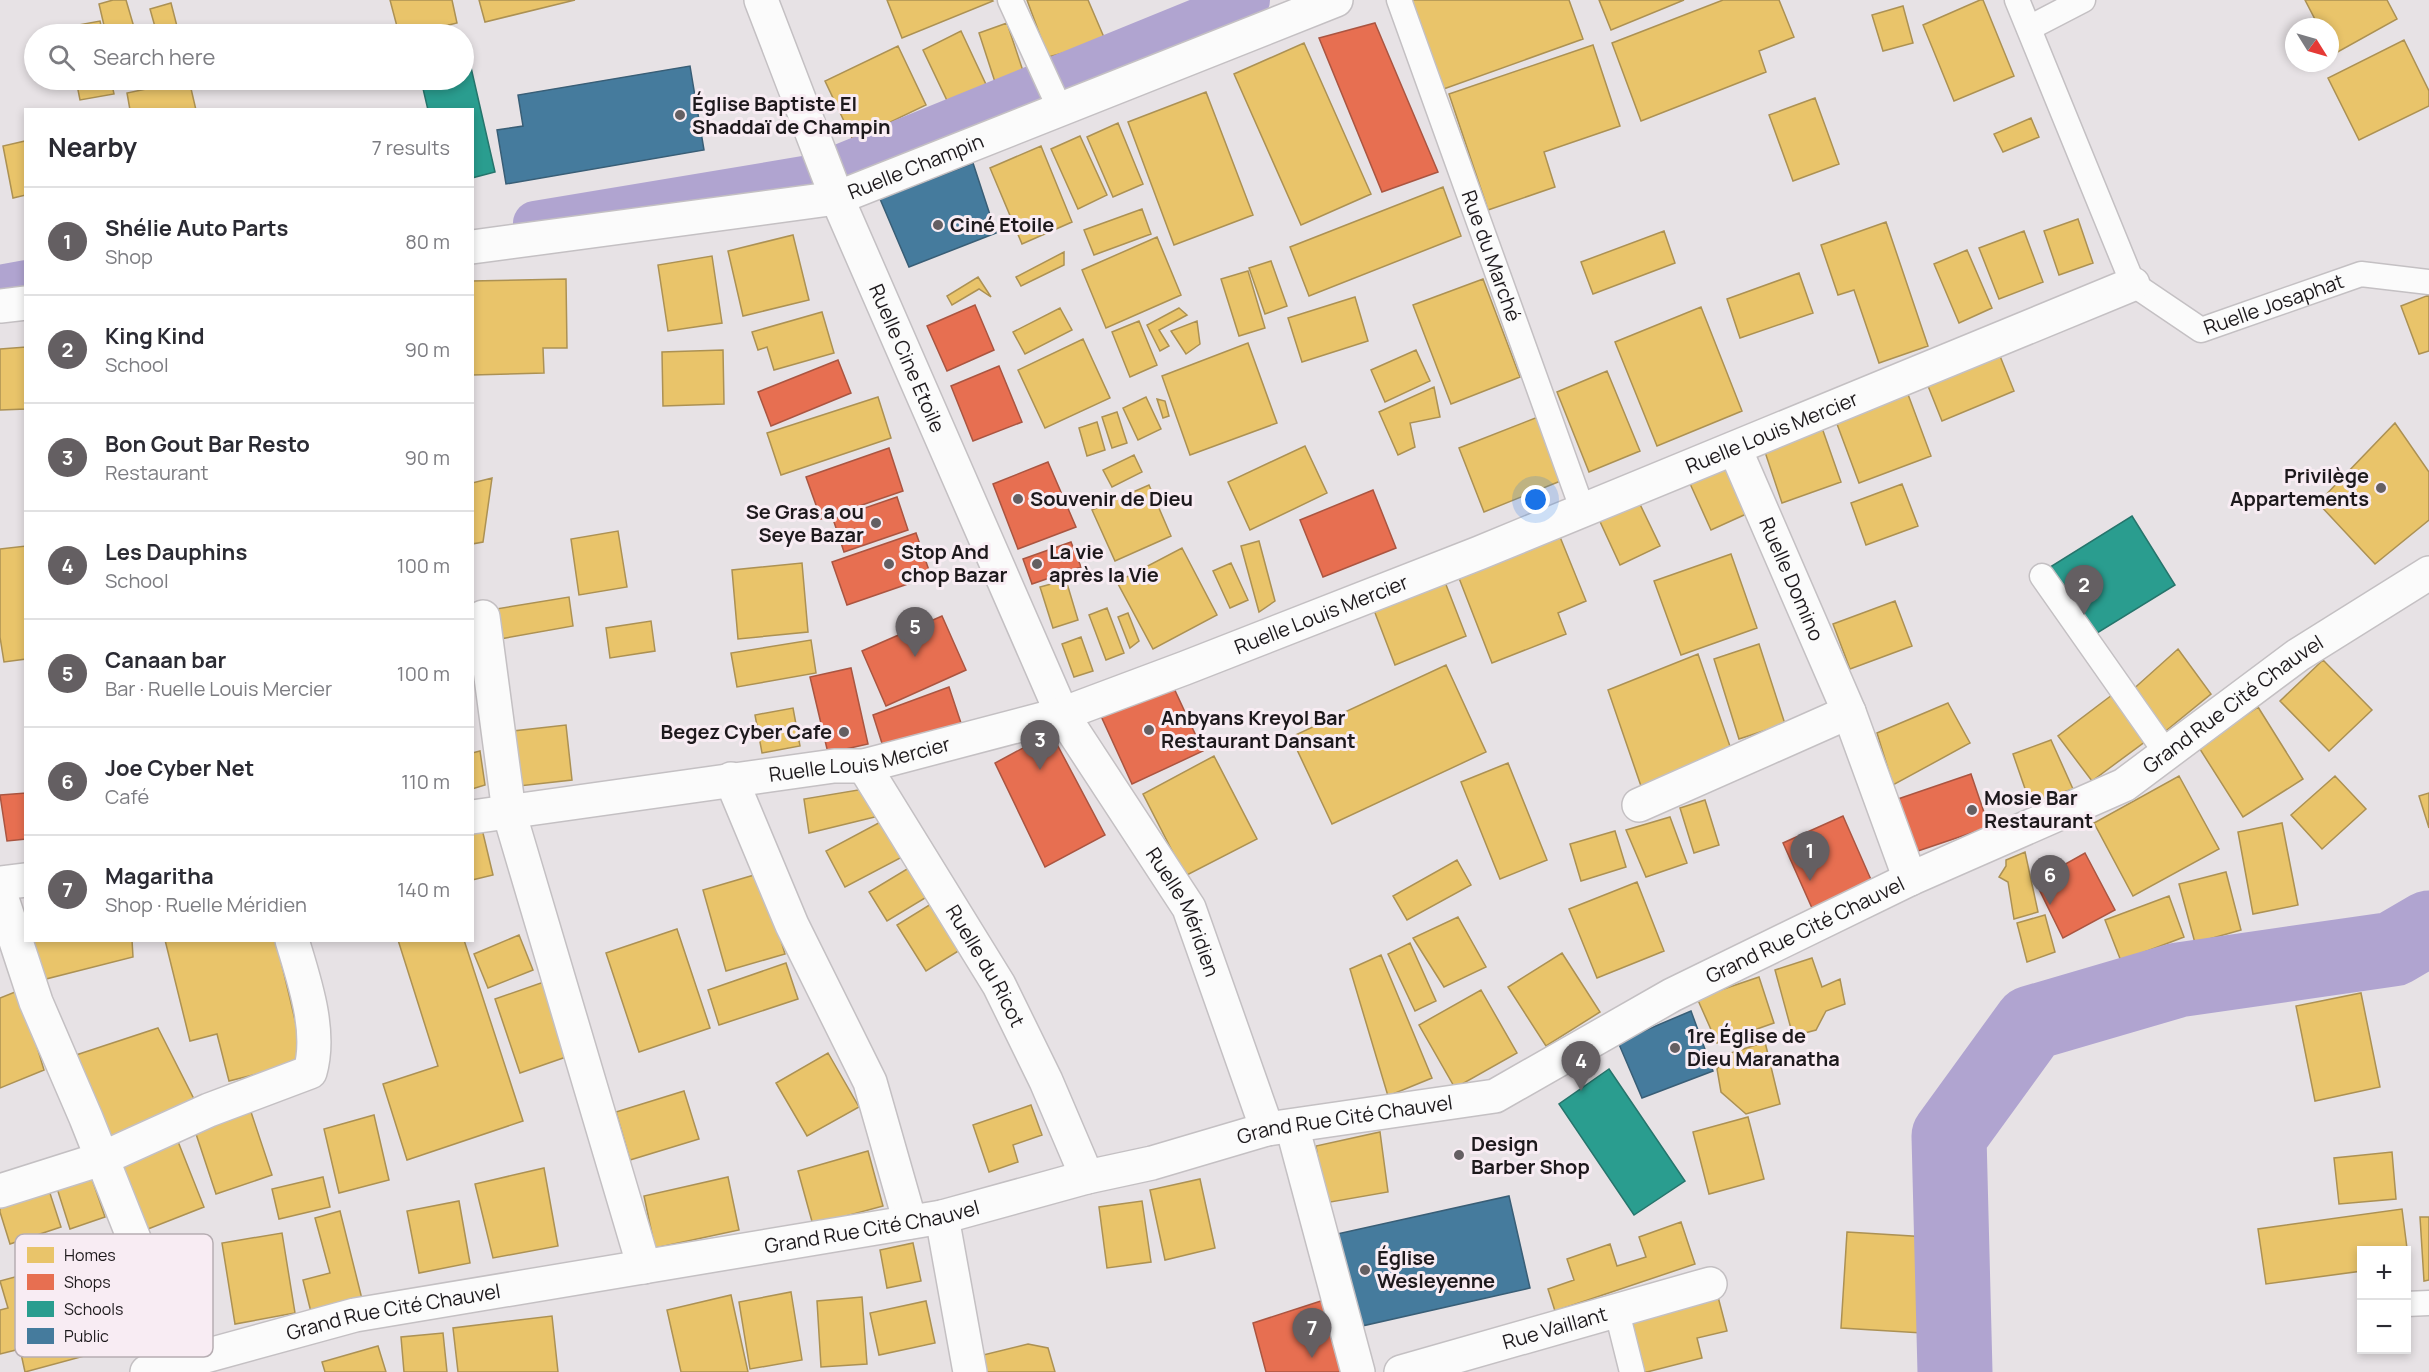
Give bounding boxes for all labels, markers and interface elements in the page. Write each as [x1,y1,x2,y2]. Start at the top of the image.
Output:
north arrow [2285,18,2339,72]
search box [24,24,474,90]
icon: search [45,41,78,74]
text: Search here [93,42,215,72]
place label: Église Baptiste El Shaddaï de Champin [692,90,891,140]
marker: Église Baptiste El Shaddaï de Champin [673,108,687,122]
street label: Ruelle Champin [844,127,987,205]
text: Nearby [48,129,137,165]
text: 7 results [372,134,450,161]
street label: Rue du Marché [1456,186,1528,325]
place label: Ciné Etoile [950,211,1054,238]
text: Shélie Auto Parts [105,213,289,243]
marker: Ciné Etoile [931,218,945,232]
text: 1 [63,228,72,255]
text: 80 m [405,228,450,255]
text: Shop [105,243,153,270]
street label: Ruelle Josaphat [2200,267,2347,341]
street label: Ruelle Cine Etoile [863,280,952,437]
text: King Kind [105,321,205,351]
text: 2 [62,336,73,363]
text: 90 m [404,336,450,363]
text: School [105,351,169,378]
street label: Ruelle Louis Mercier [1681,385,1862,480]
text: Bon Gout Bar Resto [105,429,310,459]
text: 3 [62,444,73,471]
text: 90 m [404,444,450,471]
text: Restaurant [105,459,209,486]
place label: Privilège Appartements [2230,462,2369,512]
marker: Privilège Appartements [2374,481,2388,495]
place label: Souvenir de Dieu [1030,485,1193,512]
your location [1521,485,1550,514]
marker: Souvenir de Dieu [1011,492,1025,506]
place label: Se Gras a ou Seye Bazar [746,498,864,548]
street label: Ruelle Domino [1753,513,1831,645]
marker: Se Gras a ou Seye Bazar [869,516,883,530]
text: Les Dauphins [105,537,247,567]
place label: Stop And chop Bazar [901,538,1007,588]
place label: La vie après la Vie [1049,538,1159,588]
text: 4 [61,552,74,579]
text: 100 m [397,552,450,579]
marker: Stop And chop Bazar [882,557,896,571]
marker: La vie après la Vie [1030,557,1044,571]
pin: 2 [2064,566,2104,615]
text: School [105,567,169,594]
street label: Ruelle Louis Mercier [1230,568,1412,660]
pin: 5 [896,608,934,657]
street label: Grand Rue Cité Chauvel [2137,629,2328,779]
text: Canaan bar [105,645,226,675]
text: 5 [62,660,73,687]
text: 100 m [397,660,450,687]
text: Bar · Ruelle Louis Mercier [105,675,332,702]
place label: Anbyans Kreyol Bar Restaurant Dansant [1161,704,1356,754]
place label: Begez Cyber Cafe [661,718,832,745]
pin: 3 [1020,720,1060,770]
marker: Anbyans Kreyol Bar Restaurant Dansant [1142,723,1156,737]
marker: Begez Cyber Cafe [837,725,851,739]
street label: Ruelle Louis Mercier [767,730,953,788]
text: Joe Cyber Net [105,753,254,783]
text: 6 [61,768,74,795]
text: 110 m [401,768,450,795]
text: Café [105,783,149,810]
place label: Mosie Bar Restaurant [1984,784,2093,834]
marker: Mosie Bar Restaurant [1965,803,1979,817]
pin: 1 [1790,832,1830,881]
street label: Ruelle Méridien [1140,842,1226,980]
pin: 6 [2030,856,2070,905]
text: Magaritha [105,861,214,891]
street label: Grand Rue Cité Chauvel [1701,870,1909,990]
text: 7 [62,876,73,903]
text: 140 m [397,876,450,903]
text: Shop · Ruelle Méridien [105,891,307,918]
street label: Ruelle du Ricot [940,900,1031,1031]
place label: 1re Église de Dieu Maranatha [1687,1022,1840,1072]
marker: 1re Église de Dieu Maranatha [1668,1041,1682,1055]
pin: 4 [1562,1042,1600,1091]
street label: Grand Rue Cité Chauvel [1234,1088,1454,1150]
place label: Design Barber Shop [1471,1130,1590,1180]
marker: Design Barber Shop [1452,1148,1466,1162]
street label: Grand Rue Cité Chauvel [762,1193,982,1259]
legend [15,1234,213,1357]
text: Homes [64,1244,116,1266]
place label: Église Wesleyenne [1377,1244,1495,1294]
map controls [2357,1246,2411,1354]
button: + [2357,1246,2411,1300]
marker: Église Wesleyenne [1358,1263,1372,1277]
text: Shops [64,1271,111,1293]
street label: Grand Rue Cité Chauvel [283,1277,502,1346]
text: Schools [64,1298,123,1320]
street label: Rue Vaillant [1499,1300,1610,1355]
button: − [2357,1300,2411,1354]
pin: 7 [1292,1308,1332,1358]
text: Public [64,1325,109,1347]

